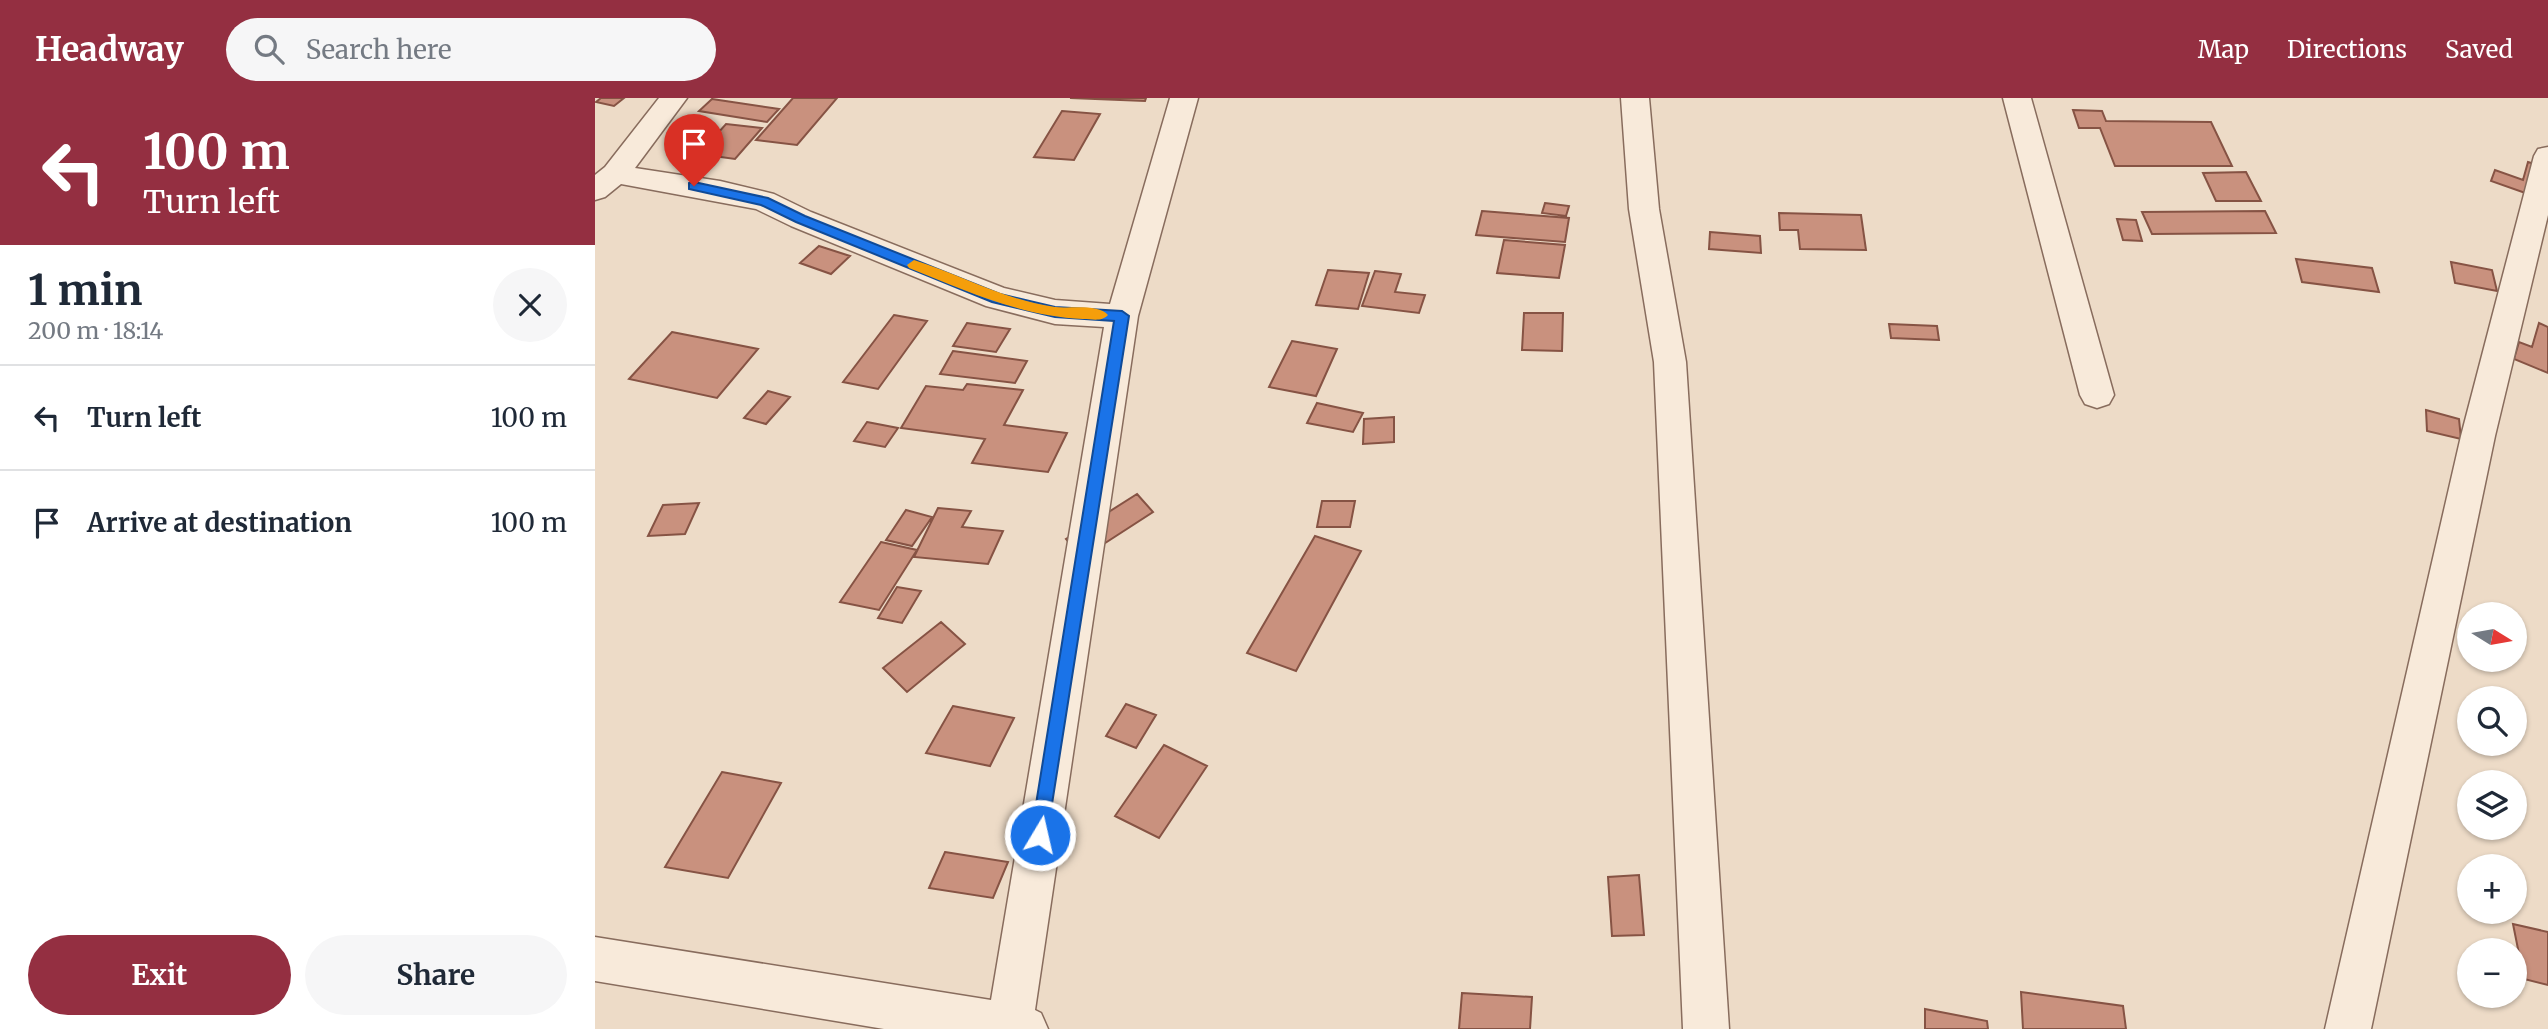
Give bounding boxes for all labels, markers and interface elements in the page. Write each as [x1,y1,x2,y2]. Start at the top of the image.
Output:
search box [226,18,716,81]
text: Headway [35,29,184,70]
icon: search [250,30,288,68]
text: Search here [306,33,452,66]
text: Map [2198,34,2249,65]
text: Directions [2287,34,2407,65]
text: Saved [2445,34,2513,65]
pin [664,114,724,186]
text: 100 m [143,121,290,182]
icon: arrive [675,125,713,163]
icon: left [28,126,119,217]
text: Turn left [143,182,280,222]
text: 1 min [28,264,142,316]
button: close [493,268,567,342]
text: 200 m · 18:14 [28,316,164,345]
icon: left [28,399,66,437]
text: Turn left [87,401,201,434]
text: 100 m [491,401,567,434]
icon: arrive [28,504,66,542]
text: Arrive at destination [87,506,352,539]
text: 100 m [491,506,567,539]
north arrow [2457,602,2527,672]
map controls [2457,602,2527,1008]
button: search [2457,686,2527,756]
button: layers [2457,770,2527,840]
position arrow [1003,798,1077,872]
button: + [2457,854,2527,924]
button: Exit [28,935,291,1015]
button: Share [305,935,567,1015]
button: − [2457,938,2527,1008]

